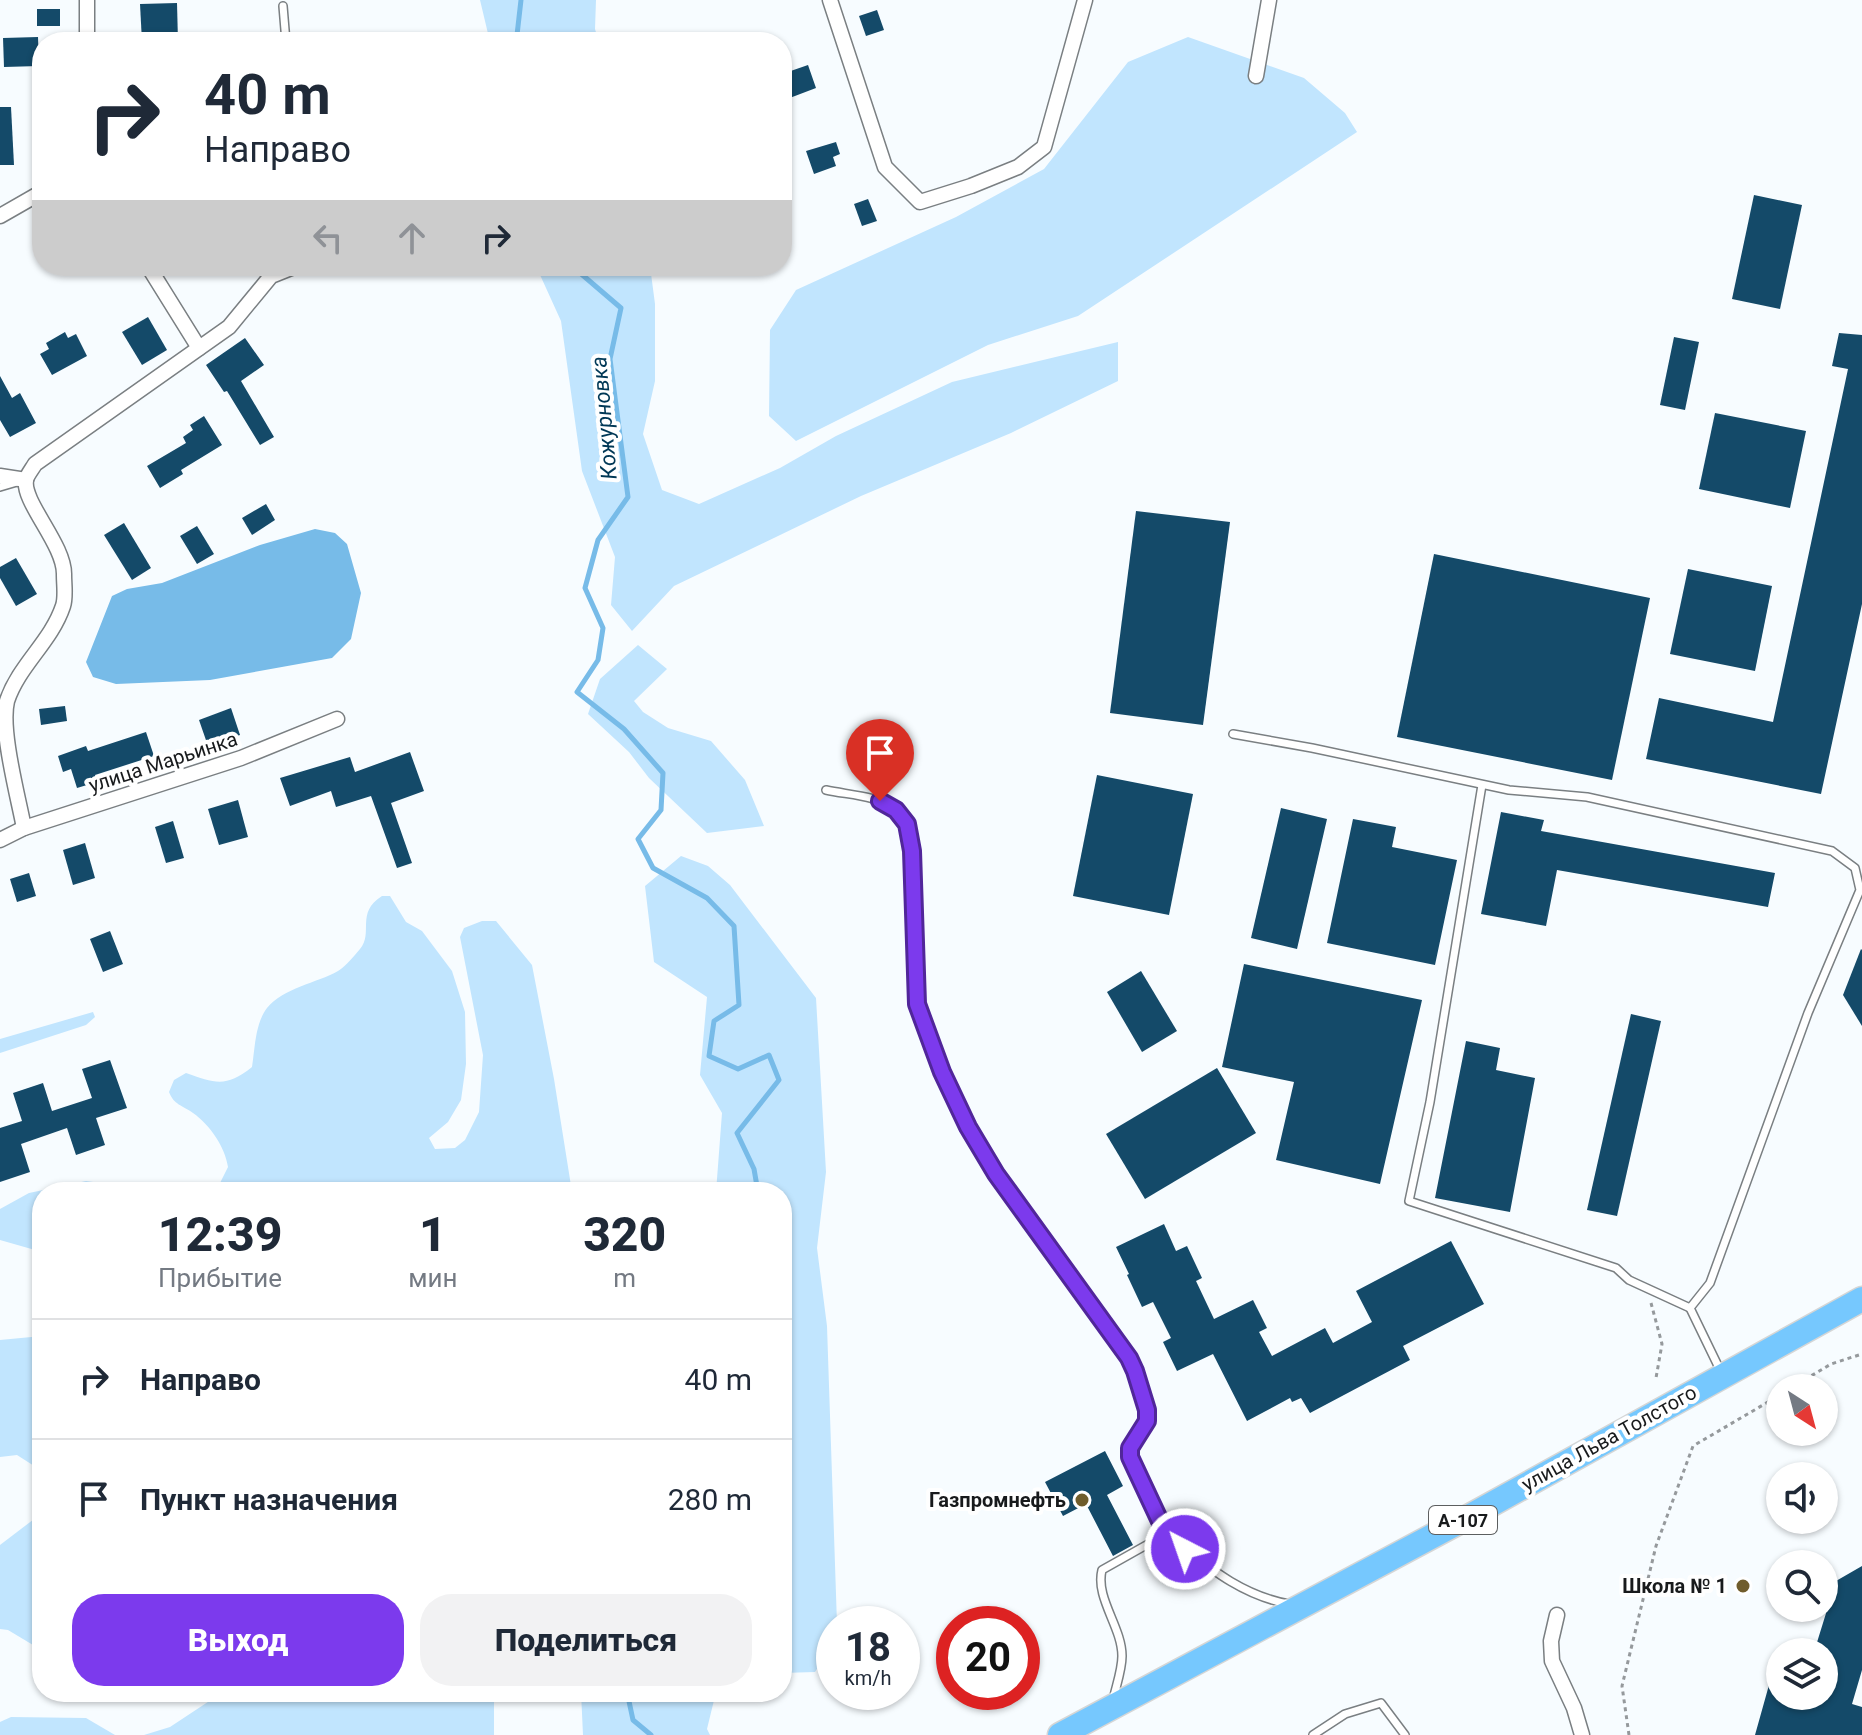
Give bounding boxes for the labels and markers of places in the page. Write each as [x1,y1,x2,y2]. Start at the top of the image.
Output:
pin [846,719,914,801]
place label: Газпромнефть [929,1488,1066,1512]
marker: Газпромнефть [1073,1491,1091,1509]
place label: Школа № 1 [1622,1574,1727,1598]
marker: Школа № 1 [1734,1577,1752,1595]

